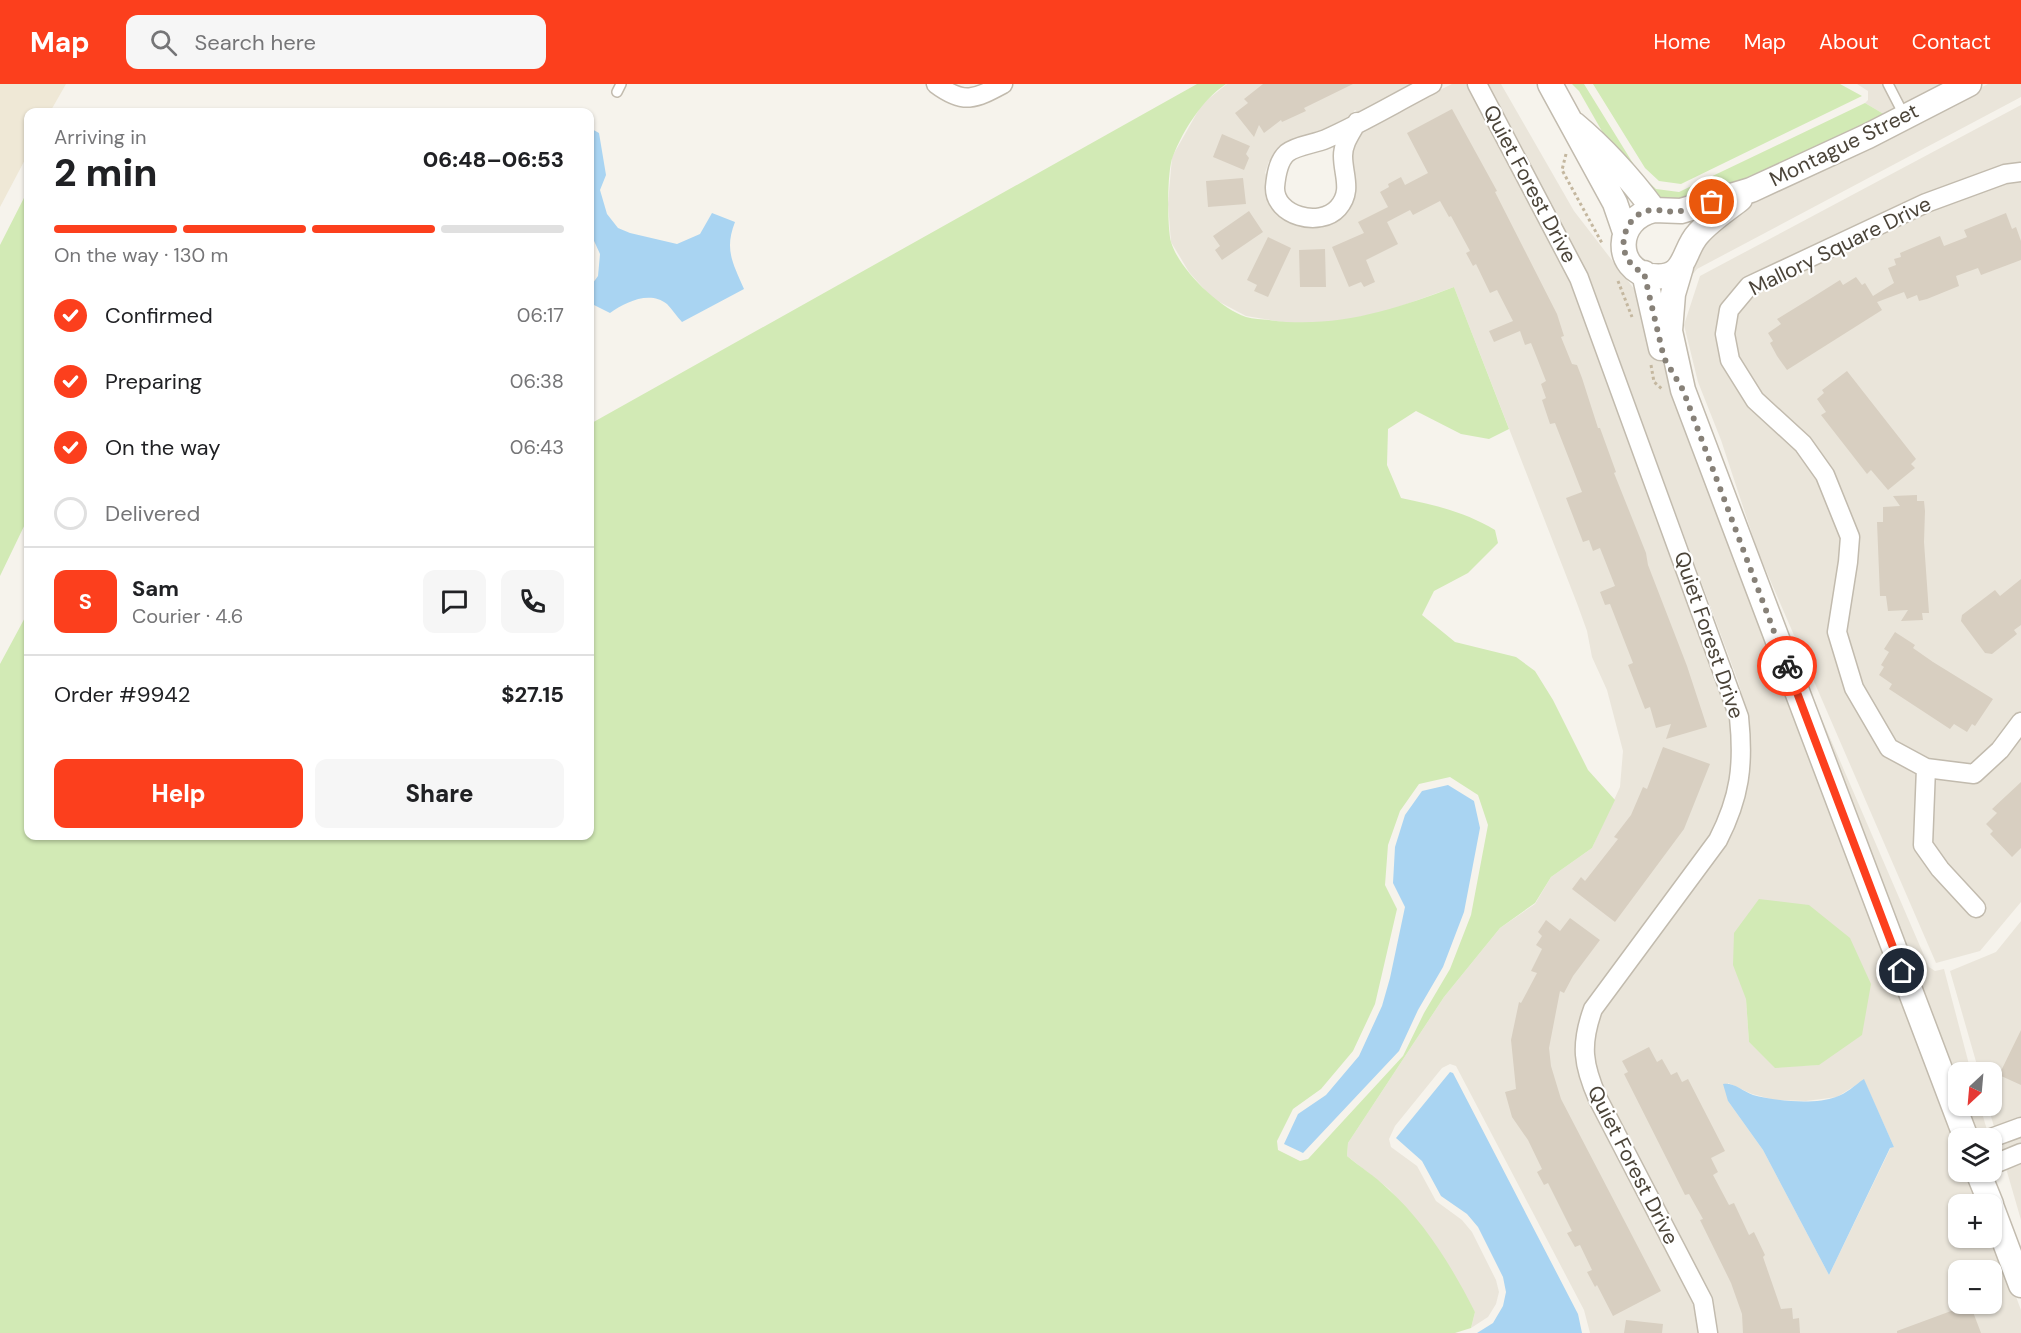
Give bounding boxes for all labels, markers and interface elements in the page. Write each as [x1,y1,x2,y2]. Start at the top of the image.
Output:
search box [126,15,546,69]
text: Map [30,24,90,61]
icon: search [147,26,180,59]
text: Search here [195,28,316,57]
text: Home [1653,28,1711,56]
text: Map [1744,28,1786,56]
text: About [1819,28,1879,56]
text: Contact [1912,28,1991,56]
street label: Montague Street [1765,97,1923,193]
street label: Quiet Forest Drive [1477,100,1583,268]
text: Arriving in [54,124,146,150]
text: 06:48–06:53 [423,145,564,174]
text: 2 min [54,147,158,198]
pin [1686,176,1737,227]
icon: bag [1695,185,1728,218]
street label: Mallory Square Drive [1744,190,1936,302]
text: On the way · 130 m [54,242,228,268]
icon: check [54,299,87,332]
text: Confirmed [105,301,213,330]
text: 06:17 [517,302,564,328]
icon: check [54,365,87,398]
text: Preparing [105,367,202,396]
text: 06:38 [510,368,564,394]
icon: check [54,431,87,464]
text: On the way [105,433,220,462]
text: 06:43 [510,434,564,460]
text: Delivered [105,499,200,528]
street label: Quiet Forest Drive [1667,548,1751,722]
button: chat [423,570,486,633]
button: phone [501,570,564,633]
text: Sam [132,574,179,603]
text: S [79,587,92,616]
text: Courier · 4.6 [132,603,243,629]
courier [1757,636,1817,696]
icon: bike [1771,650,1804,683]
text: Order #9942 [54,680,190,709]
text: $27.15 [501,680,564,709]
button: Help [54,759,303,828]
button: Share [315,759,564,828]
pin [1876,945,1927,996]
icon: home [1885,954,1918,987]
north arrow [1948,1062,2002,1116]
map controls [1948,1062,2002,1314]
street label: Quiet Forest Drive [1581,1081,1685,1249]
button: layers [1948,1128,2002,1182]
button: + [1948,1194,2002,1248]
button: − [1948,1260,2002,1314]

